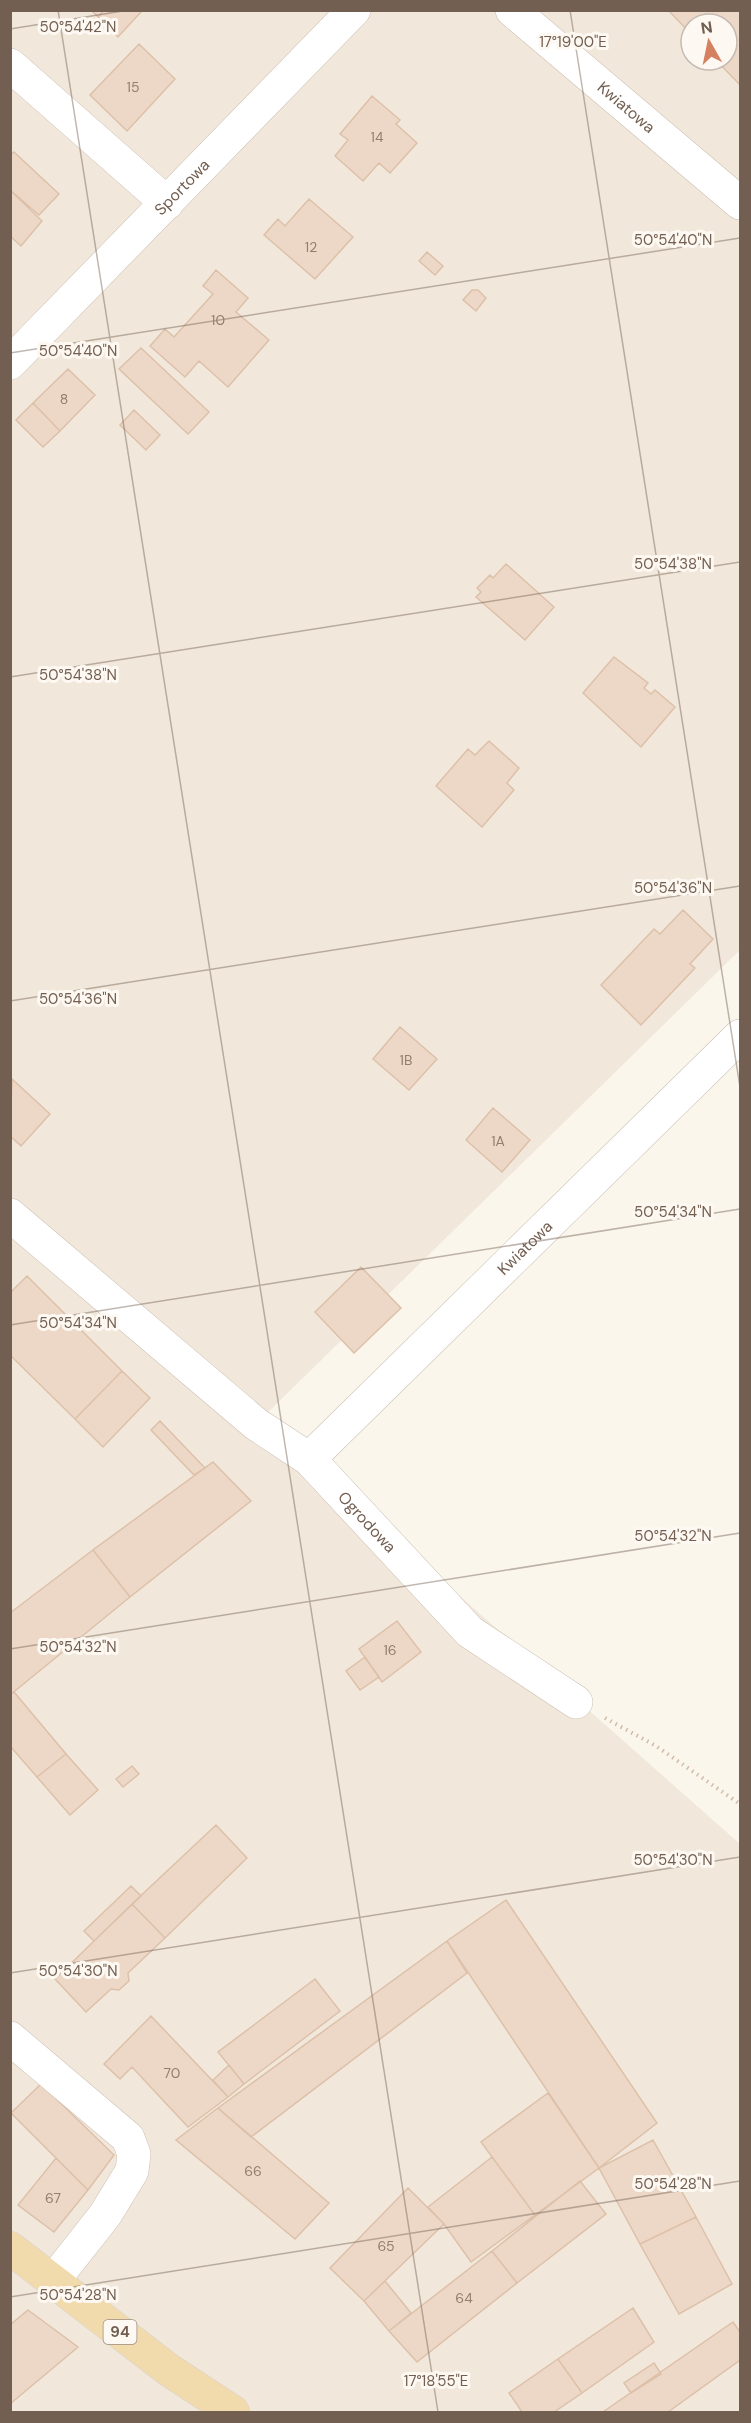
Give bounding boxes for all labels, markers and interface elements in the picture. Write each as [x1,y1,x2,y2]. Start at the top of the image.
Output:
north arrow [679,12,739,72]
text: N [699,16,714,39]
text: 50°54'42"N [40,17,116,37]
text: 17°19'00"E [539,32,607,52]
street label: Kwiatowa [593,77,660,137]
house number: 15 [127,78,139,96]
house number: 14 [371,128,384,146]
street label: Sportowa [150,154,214,219]
text: 50°54'40"N [634,230,712,250]
house number: 12 [305,238,317,256]
house number: 10 [211,311,225,329]
text: 50°54'40"N [39,341,117,361]
house number: 8 [60,390,68,408]
text: 50°54'38"N [634,554,712,574]
text: 50°54'38"N [39,665,117,685]
text: 50°54'36"N [634,878,712,898]
text: 50°54'36"N [39,989,117,1009]
house number: 1B [400,1051,412,1069]
house number: 1A [491,1132,505,1150]
text: 50°54'34"N [634,1202,712,1222]
street label: Kwiatowa [492,1216,557,1279]
text: 50°54'34"N [39,1313,117,1333]
street label: Ogrodowa [334,1487,401,1557]
text: 50°54'32"N [634,1526,712,1546]
text: 50°54'32"N [39,1637,117,1657]
house number: 16 [383,1641,397,1659]
text: 50°54'30"N [633,1850,713,1870]
text: 50°54'30"N [38,1961,118,1981]
house number: 70 [164,2064,180,2082]
house number: 66 [244,2162,262,2180]
text: 50°54'28"N [634,2174,712,2194]
house number: 67 [45,2189,61,2207]
house number: 65 [377,2237,395,2255]
text: 50°54'28"N [39,2285,117,2305]
house number: 64 [455,2289,473,2307]
road number: 94 [104,2320,136,2344]
text: 17°18'55"E [404,2371,468,2391]

